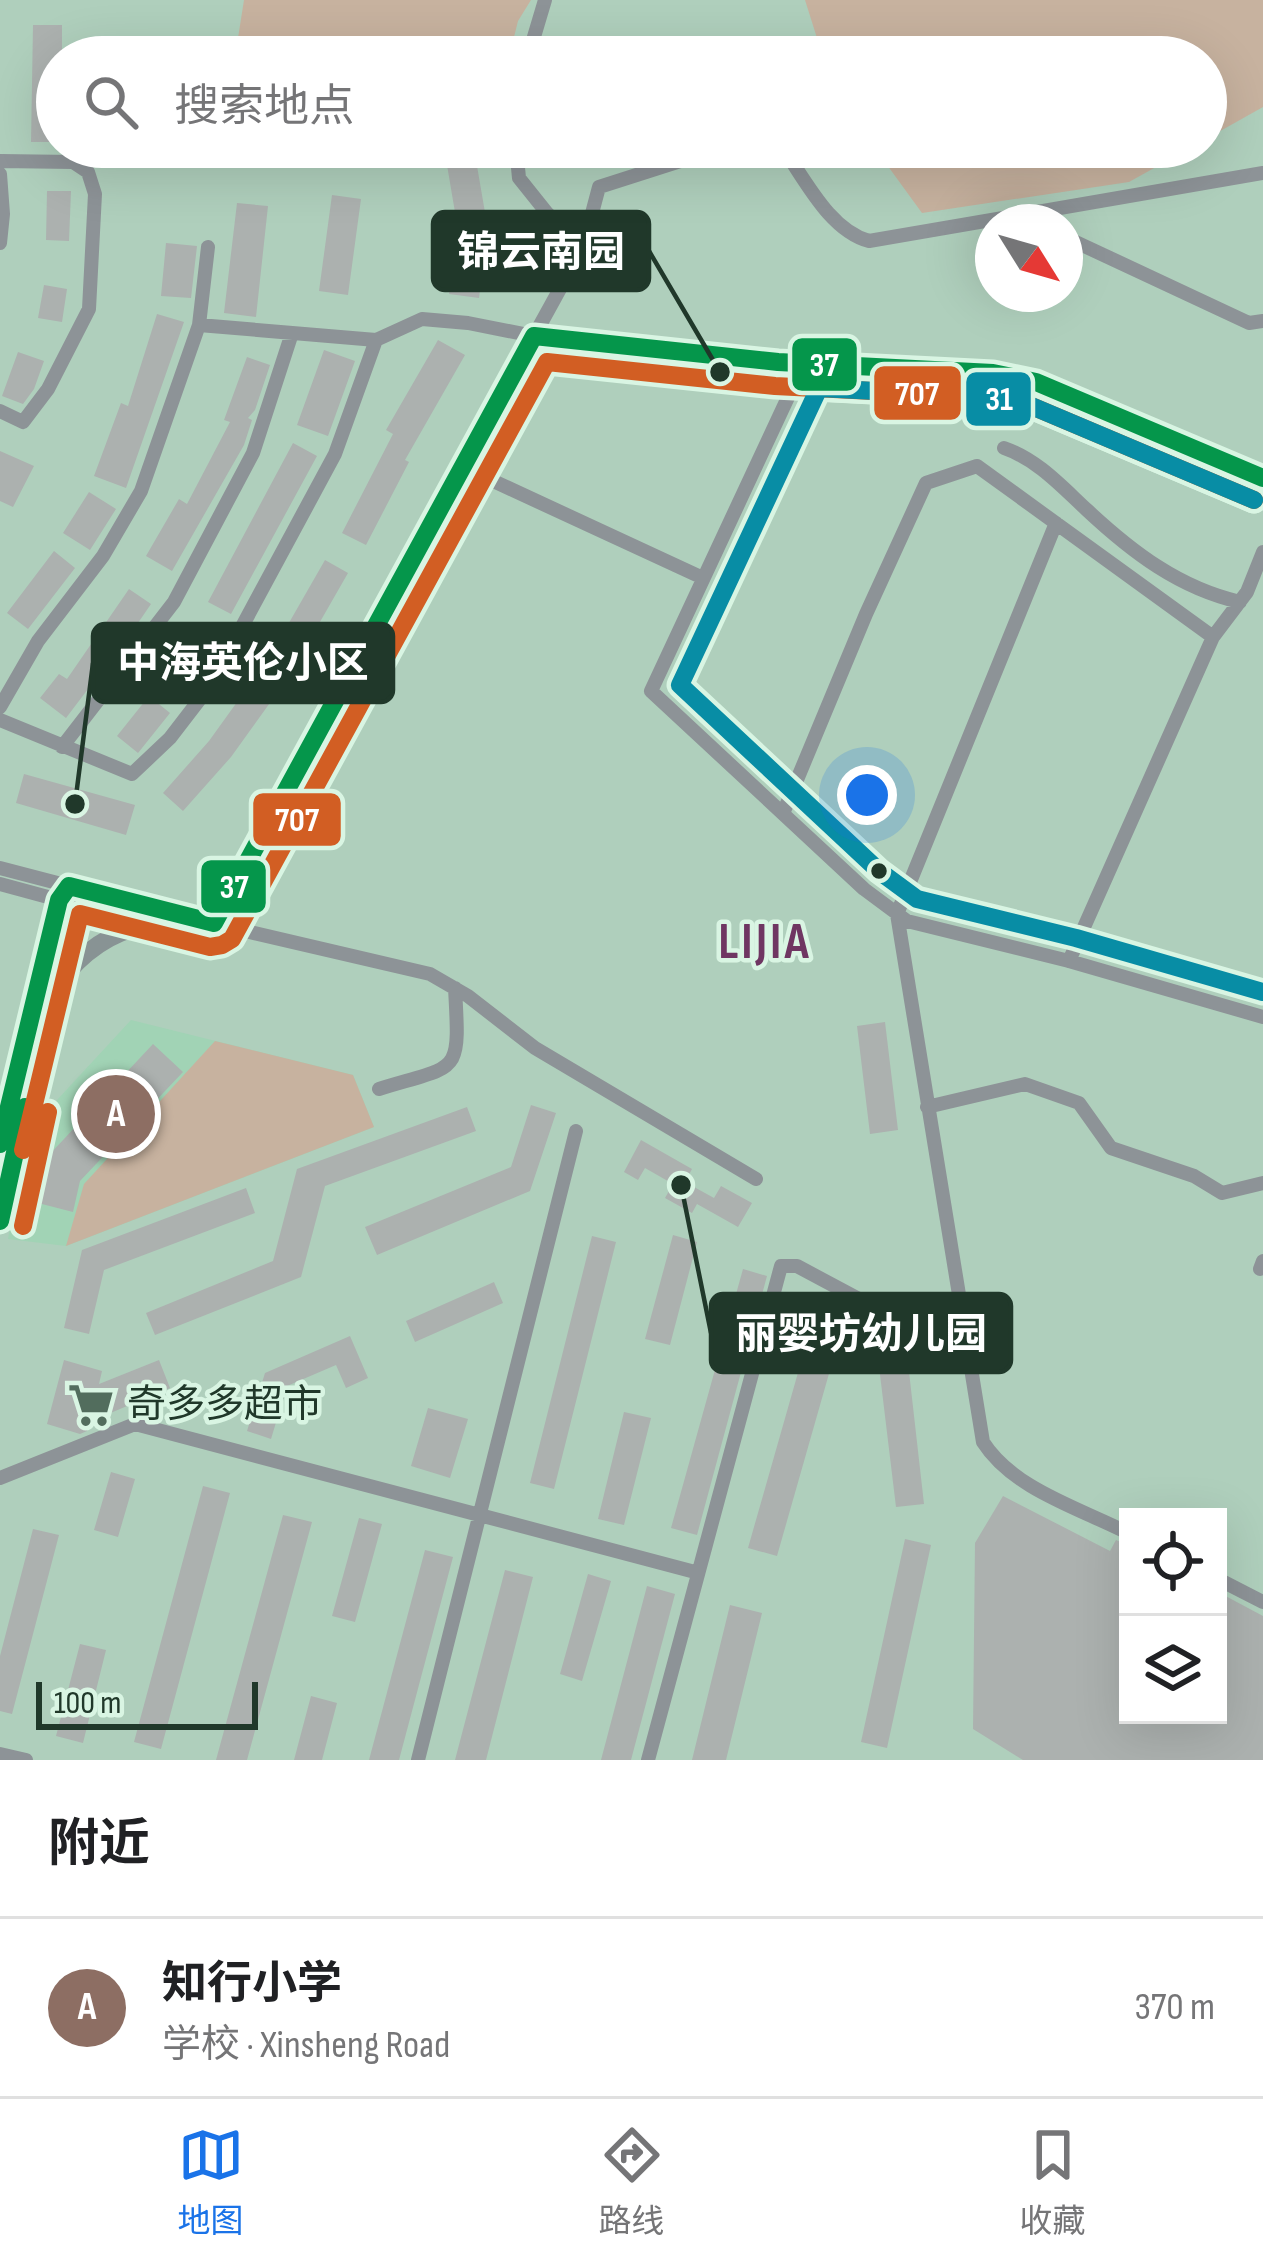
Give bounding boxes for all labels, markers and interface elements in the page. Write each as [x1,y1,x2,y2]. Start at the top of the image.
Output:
search box [36,36,1227,168]
icon: search [78,69,144,135]
text: 搜索地点 [174,80,354,135]
north arrow [975,204,1083,312]
callout: 锦云南园 [433,212,649,290]
text: 锦云南园 [457,228,625,279]
line badge: 37 [790,336,859,393]
text: 37 [809,346,839,386]
line badge: 707 [872,364,963,422]
line badge: 31 [964,370,1033,428]
text: 707 [895,375,940,415]
text: 31 [985,380,1013,420]
callout: 中海英伦小区 [93,624,393,702]
text: 中海英伦小区 [117,639,369,690]
your location [837,765,897,825]
line badge: 707 [251,791,343,848]
text: 707 [275,801,320,841]
line badge: 37 [199,858,268,915]
unlabelled marker [868,860,890,882]
text: 37 [219,868,249,908]
district label: LIJIA [718,912,812,973]
pin: A [77,1069,155,1159]
callout: 丽婴坊幼儿园 [711,1294,1011,1372]
text: 丽婴坊幼儿园 [735,1310,987,1361]
supermarket icon: 奇多多超市 [66,1380,116,1430]
place label: 奇多多超市 [127,1382,322,1429]
map controls [1119,1508,1227,1724]
button: locate [1119,1508,1227,1616]
button: layers [1119,1616,1227,1724]
scale bar [36,1676,258,1729]
text: 100 m [54,1683,121,1723]
text: 附近 [48,1814,150,1875]
text: 知行小学 [162,1957,342,2012]
text: A [78,1984,96,2031]
text: 370 m [1135,1984,1215,2031]
text: 学校 · Xinsheng Road [162,2022,450,2069]
tab: 地图 [178,2122,244,2242]
tab: 路线 [599,2122,665,2242]
tab: 收藏 [1020,2122,1086,2242]

